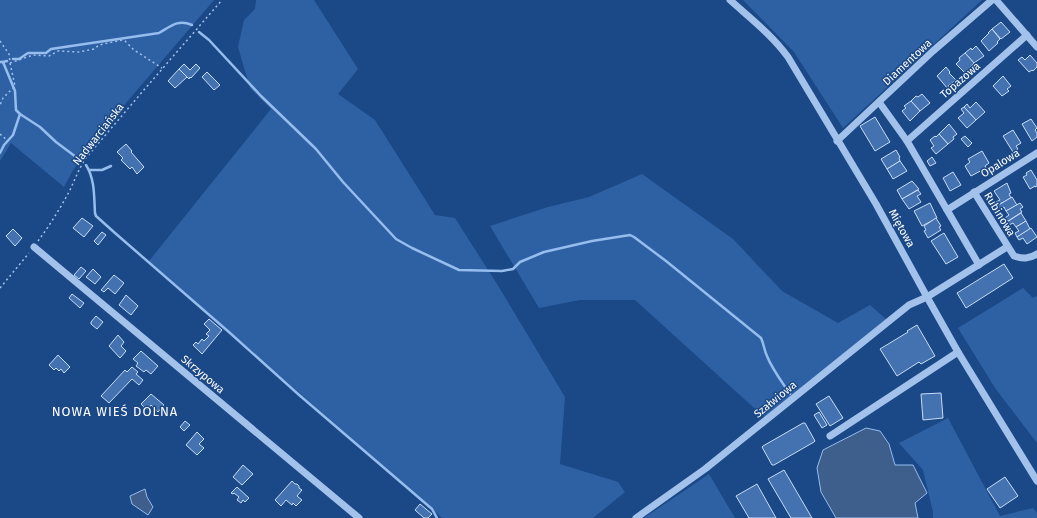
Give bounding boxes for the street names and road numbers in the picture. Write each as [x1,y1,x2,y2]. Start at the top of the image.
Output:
street label: Diamentowa [880,36,934,88]
street label: Topazowa [938,59,983,101]
street label: Nadwarciańska [70,101,127,168]
street label: Opalowa [978,146,1022,180]
street label: Rubinowa [981,190,1018,239]
street label: Miętowa [886,207,917,250]
street label: Skrzypowa [178,352,227,396]
street label: Szałwiowa [751,378,799,420]

